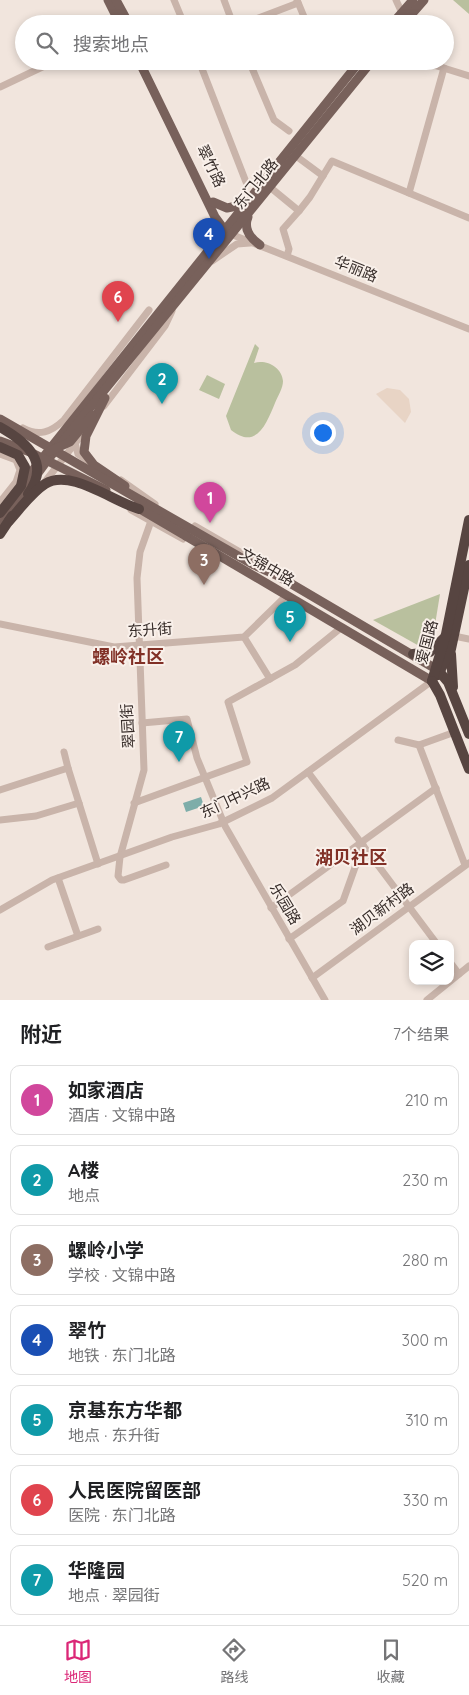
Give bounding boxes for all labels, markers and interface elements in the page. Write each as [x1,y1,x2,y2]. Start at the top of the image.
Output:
search box [15,15,454,70]
icon: search [33,29,61,57]
text: 搜索地点 [73,32,149,56]
street label: 翠竹路 [193,141,230,190]
street label: 东门北路 [229,154,282,213]
pin: 4 [193,218,225,259]
street label: 华丽路 [332,251,381,286]
pin: 6 [102,281,134,322]
pin: 2 [146,363,178,404]
your location [310,420,336,446]
pin: 1 [194,482,226,523]
street label: 文锦中路 [237,543,298,590]
pin: 3 [188,544,220,585]
pin: 5 [274,601,306,642]
street label: 东升街 [127,618,173,641]
street label: 爱国路 [412,618,442,666]
district label: 螺岭社区 [92,645,164,668]
street label: 翠园街 [117,703,138,749]
pin: 7 [163,721,195,762]
street label: 东门中兴路 [197,773,273,822]
district label: 湖贝社区 [315,846,387,869]
street label: 湖贝新村路 [346,878,417,939]
street label: 乐园路 [266,880,305,928]
map controls [409,940,454,985]
button: layers [409,940,454,985]
text: 附近 [20,1021,62,1047]
text: 7个结果 [393,1024,449,1044]
text: 如家酒店 [68,1078,144,1102]
text: 1 [34,1090,40,1110]
text: 210 m [405,1090,448,1110]
text: 酒店 · 文锦中路 [68,1105,176,1125]
text: A楼 [68,1158,99,1182]
text: 2 [32,1170,42,1190]
text: 230 m [402,1170,448,1190]
text: 地点 [68,1185,100,1205]
text: 螺岭小学 [68,1238,144,1262]
text: 3 [33,1250,41,1270]
text: 280 m [402,1250,448,1270]
text: 学校 · 文锦中路 [68,1265,176,1285]
text: 翠竹 [68,1318,106,1342]
text: 4 [32,1330,42,1350]
text: 300 m [402,1330,448,1350]
text: 地铁 · 东门北路 [68,1345,176,1365]
text: 京基东方华都 [68,1398,182,1422]
text: 5 [32,1410,42,1430]
text: 310 m [405,1410,448,1430]
text: 地点 · 东升街 [68,1425,160,1445]
text: 人民医院留医部 [68,1478,201,1502]
text: 6 [33,1490,41,1510]
text: 330 m [403,1490,448,1510]
text: 医院 · 东门北路 [68,1505,176,1525]
text: 华隆园 [68,1558,125,1582]
text: 7 [33,1570,41,1590]
text: 520 m [402,1570,448,1590]
text: 地点 · 翠园街 [68,1585,160,1605]
tab: 地图 [64,1636,92,1686]
tab: 路线 [220,1636,248,1686]
tab: 收藏 [377,1636,405,1686]

